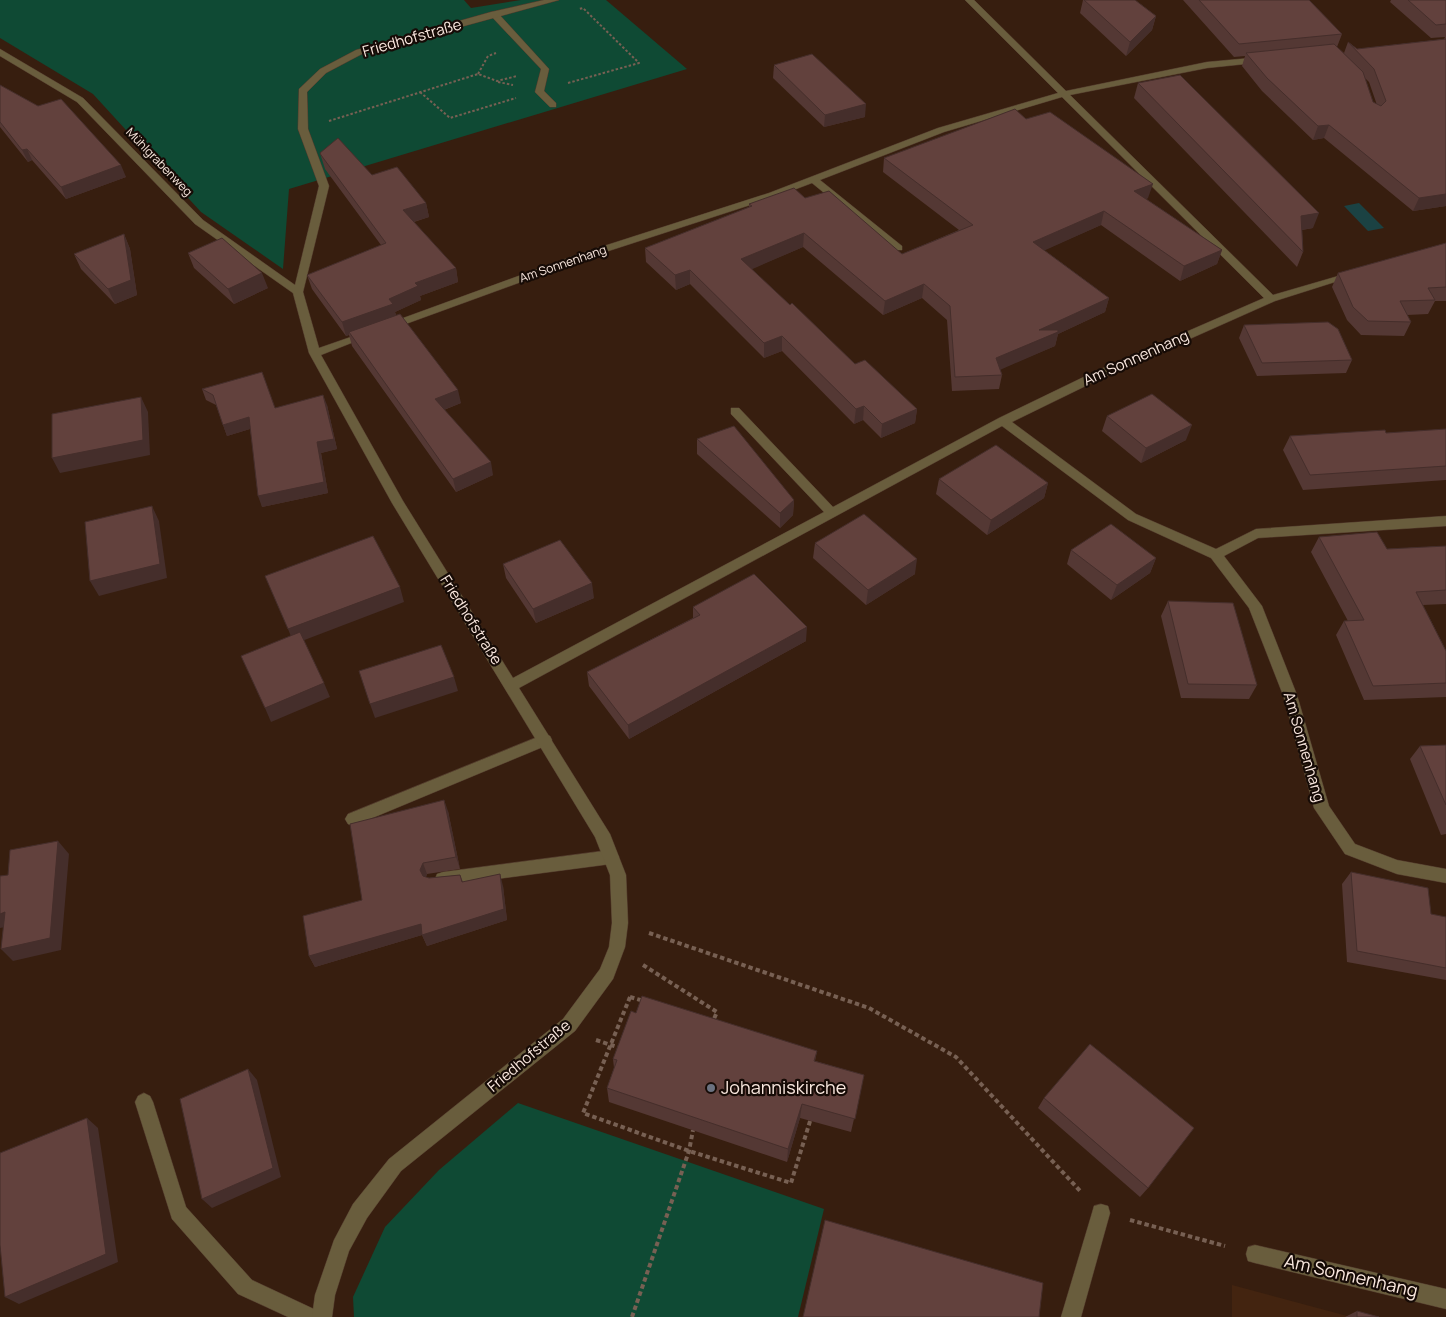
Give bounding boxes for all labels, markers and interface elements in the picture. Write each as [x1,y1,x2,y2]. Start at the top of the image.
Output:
street label: Friedhofstraße [360,13,464,62]
street label: Mühlgrabenweg [122,124,196,200]
street label: Am Sonnenhang [517,241,609,286]
street label: Am Sonnenhang [1080,325,1192,390]
street label: Friedhofstraße [435,571,508,669]
street label: Am Sonnenhang [1279,689,1330,804]
street label: Friedhofstraße [483,1015,575,1097]
place label: Johanniskirche [721,1075,846,1099]
marker: Johanniskirche [705,1082,717,1094]
street label: Am Sonnenhang [1282,1248,1420,1302]

